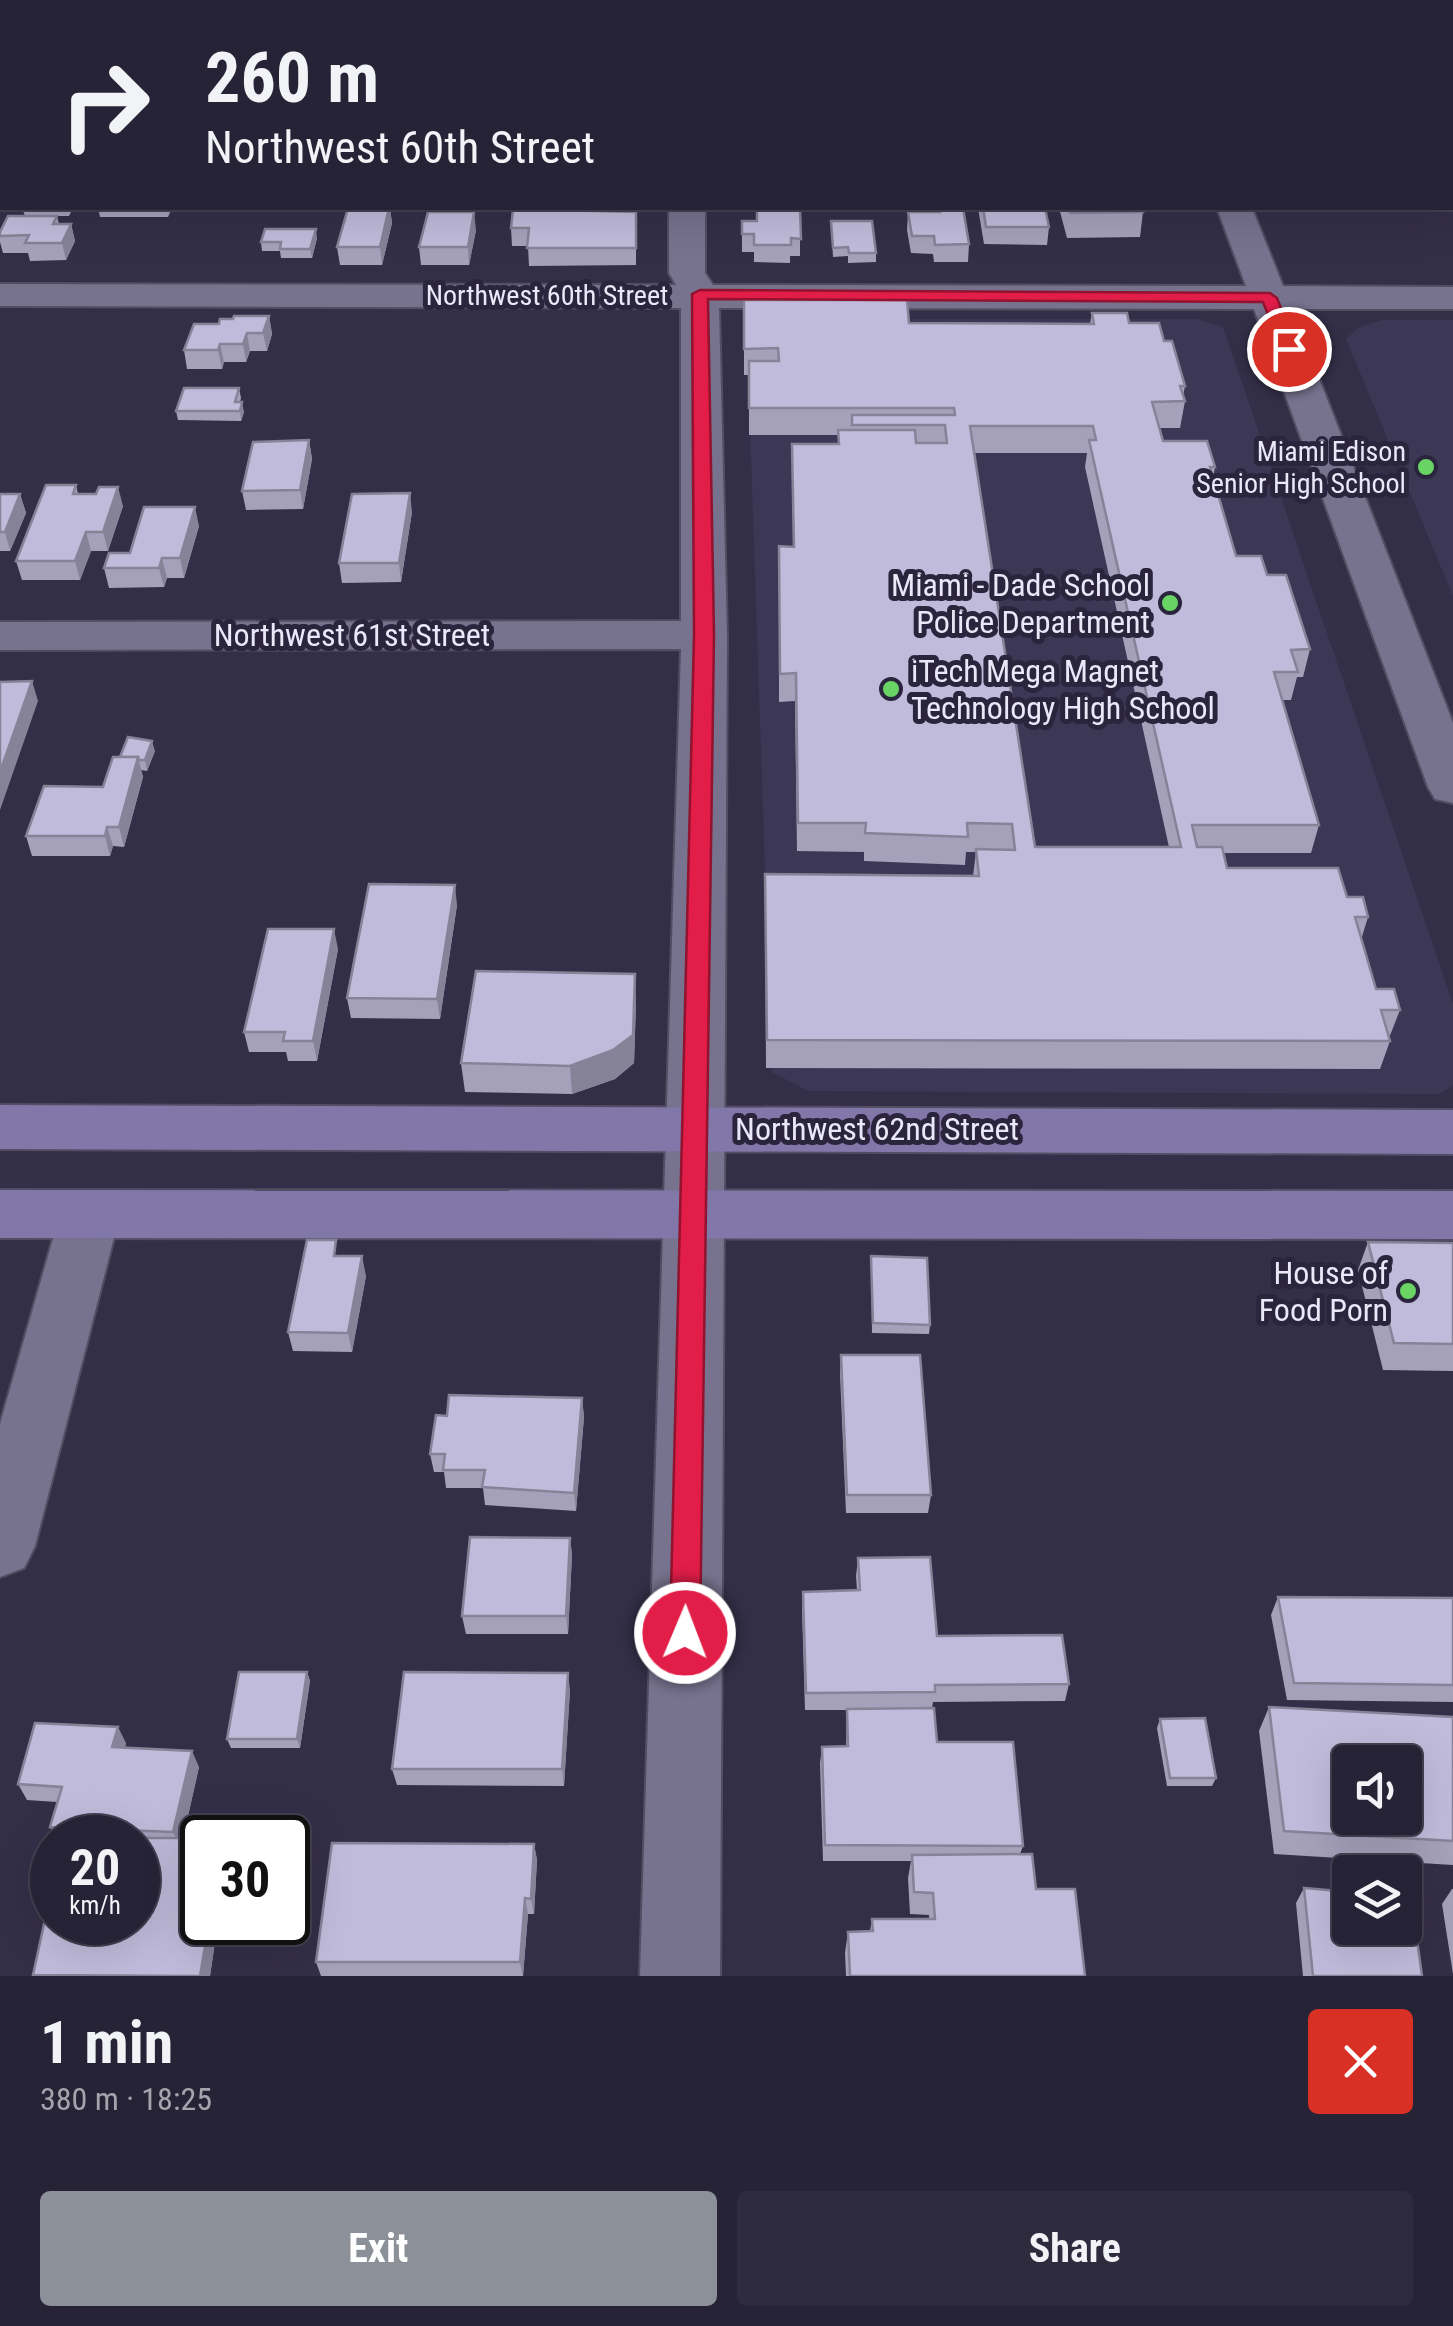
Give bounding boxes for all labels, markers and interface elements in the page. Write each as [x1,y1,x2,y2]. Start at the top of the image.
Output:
text: 260 m [205,37,379,119]
icon: right [40,40,170,170]
text: Northwest 60th Street [205,121,595,174]
street label: Northwest 60th Street [426,279,668,312]
pin [1247,307,1332,392]
icon: arrive [1262,322,1317,377]
place label: Miami Edison Senior High School [1196,435,1406,500]
marker: Miami Edison Senior High School [1415,456,1437,478]
place label: Miami - Dade School Police Department [891,566,1150,641]
marker: Miami - Dade School Police Department [1159,592,1181,614]
street label: Northwest 61st Street [214,616,490,654]
place label: iTech Mega Magnet Technology High School [911,652,1215,727]
marker: iTech Mega Magnet Technology High School [880,678,902,700]
street label: Northwest 62nd Street [735,1110,1019,1148]
place label: House of Food Porn [1259,1254,1388,1329]
marker: House of Food Porn [1397,1280,1419,1302]
position arrow [633,1581,737,1685]
map controls [1332,1745,1422,1945]
button: sound [1332,1745,1422,1835]
speed limit sign: 30 [180,1815,310,1945]
text: 20 [70,1839,120,1897]
button: layers [1332,1855,1422,1945]
text: km/h [69,1891,121,1920]
text: 1 min [40,2007,173,2078]
button: close [1308,2009,1413,2114]
text: 380 m · 18:25 [40,2080,212,2118]
button: Exit [40,2191,717,2306]
button: Share [737,2191,1413,2306]

